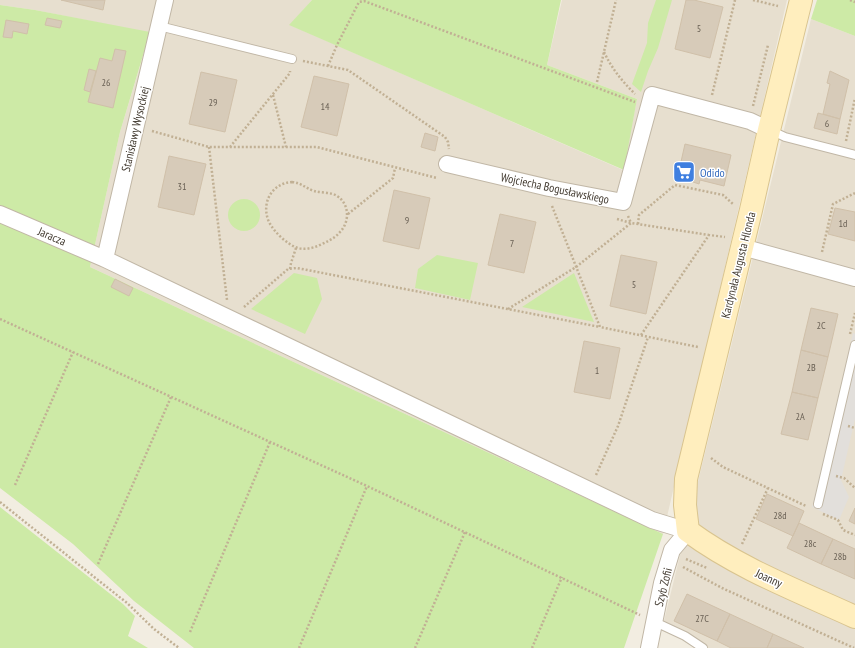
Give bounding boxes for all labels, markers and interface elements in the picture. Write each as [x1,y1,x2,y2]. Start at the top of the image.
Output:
house number: 5 [697,22,701,35]
house number: 26 [102,76,111,89]
street label: Stanisławy Wysockiej [118,85,152,173]
house number: 29 [209,96,218,109]
house number: 14 [321,100,330,113]
house number: 6 [825,117,830,130]
supermarket icon: Odido [671,159,697,185]
place label: Odido [700,165,725,180]
street label: Wojciecha Bogusławskiego [499,169,611,207]
house number: 31 [178,180,187,193]
street label: Kardynała Augusta Hlonda [718,210,759,320]
house number: 9 [405,214,409,227]
house number: 1d [839,217,847,230]
street label: Jaracza [35,223,68,249]
house number: 7 [510,237,514,250]
house number: 5 [632,278,636,291]
house number: 2C [816,319,826,332]
house number: 2B [806,361,816,374]
house number: 1 [595,364,599,377]
house number: 2A [795,410,805,423]
house number: 28d [773,509,787,522]
house number: 28c [804,537,817,550]
house number: 28b [833,550,847,563]
street label: Joanny [752,565,785,591]
street label: Szyb Zofii [651,566,675,608]
house number: 27C [695,612,709,625]

